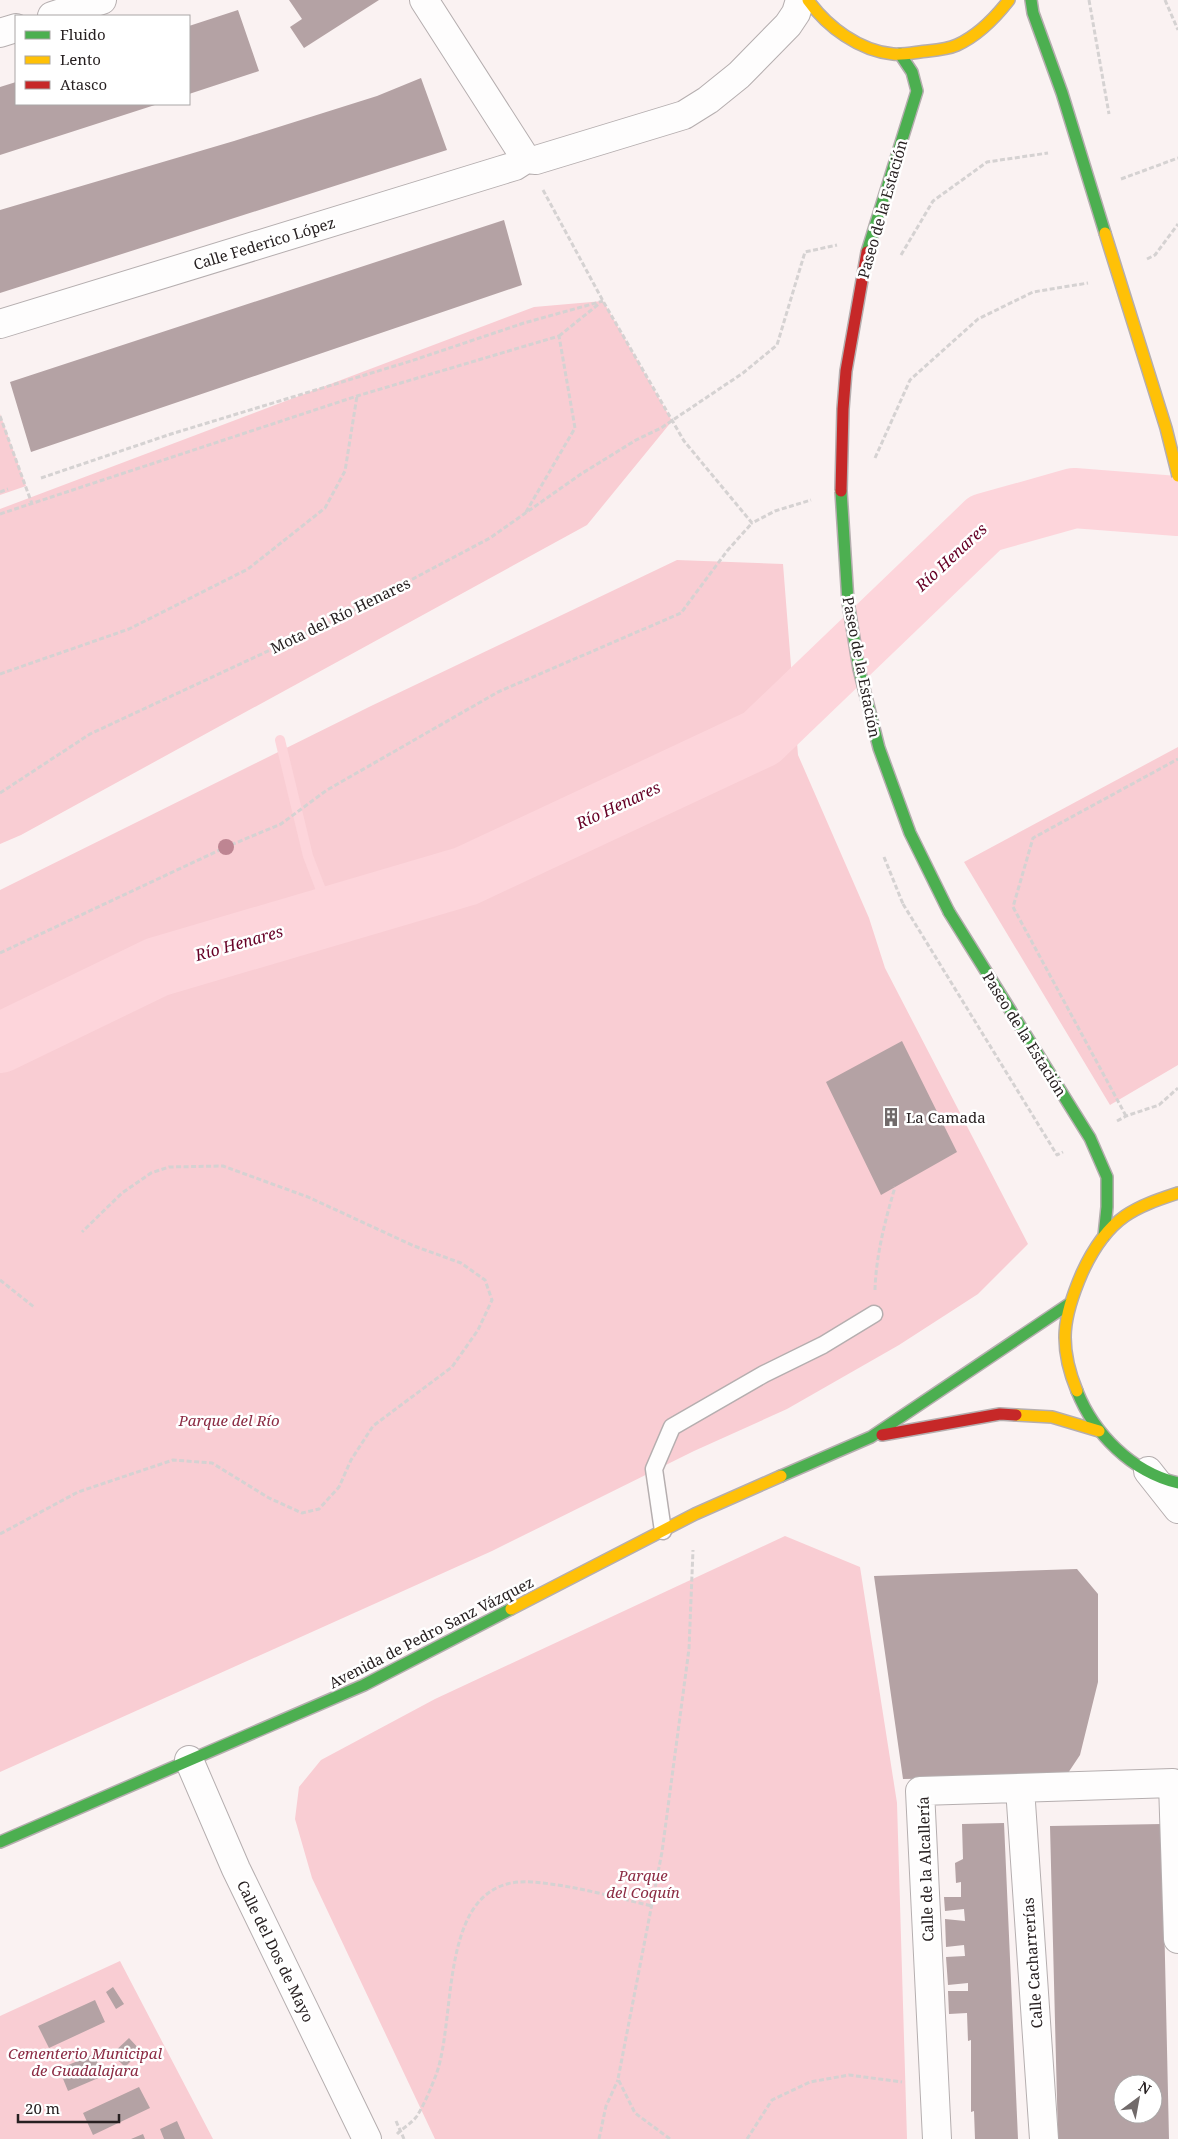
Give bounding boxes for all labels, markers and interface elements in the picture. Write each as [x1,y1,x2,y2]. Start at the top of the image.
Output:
legend [15,15,190,105]
text: Fluido [60,24,106,44]
text: Lento [60,49,101,69]
text: Atasco [60,74,107,94]
street label: Paseo de la Estación [853,137,911,281]
street label: Calle Federico López [191,212,337,274]
water label: Río Henares [910,518,992,597]
street label: Mota del Río Henares [267,572,413,658]
street label: Paseo de la Estación [839,595,886,740]
water label: Río Henares [571,776,664,835]
water label: Río Henares [191,920,286,966]
street label: Paseo de la Estación [979,968,1072,1100]
building icon: La Camada [880,1106,902,1128]
place label: La Camada [906,1107,986,1127]
park label: Parque del Río [177,1410,280,1430]
street label: Avenida de Pedro Sanz Vázquez [325,1572,537,1692]
street label: Calle de la Alcallería [912,1796,938,1942]
park label: Parque del Coquín [606,1865,680,1902]
street label: Calle del Dos de Mayo [233,1877,319,2025]
street label: Calle Cacharrerías [1017,1897,1047,2029]
park label: Cementerio Municipal de Guadalajara [8,2043,162,2080]
north arrow [1113,2074,1163,2124]
text: N [1135,2077,1155,2099]
scale bar [18,2092,119,2124]
text: 20 m [25,2098,60,2118]

